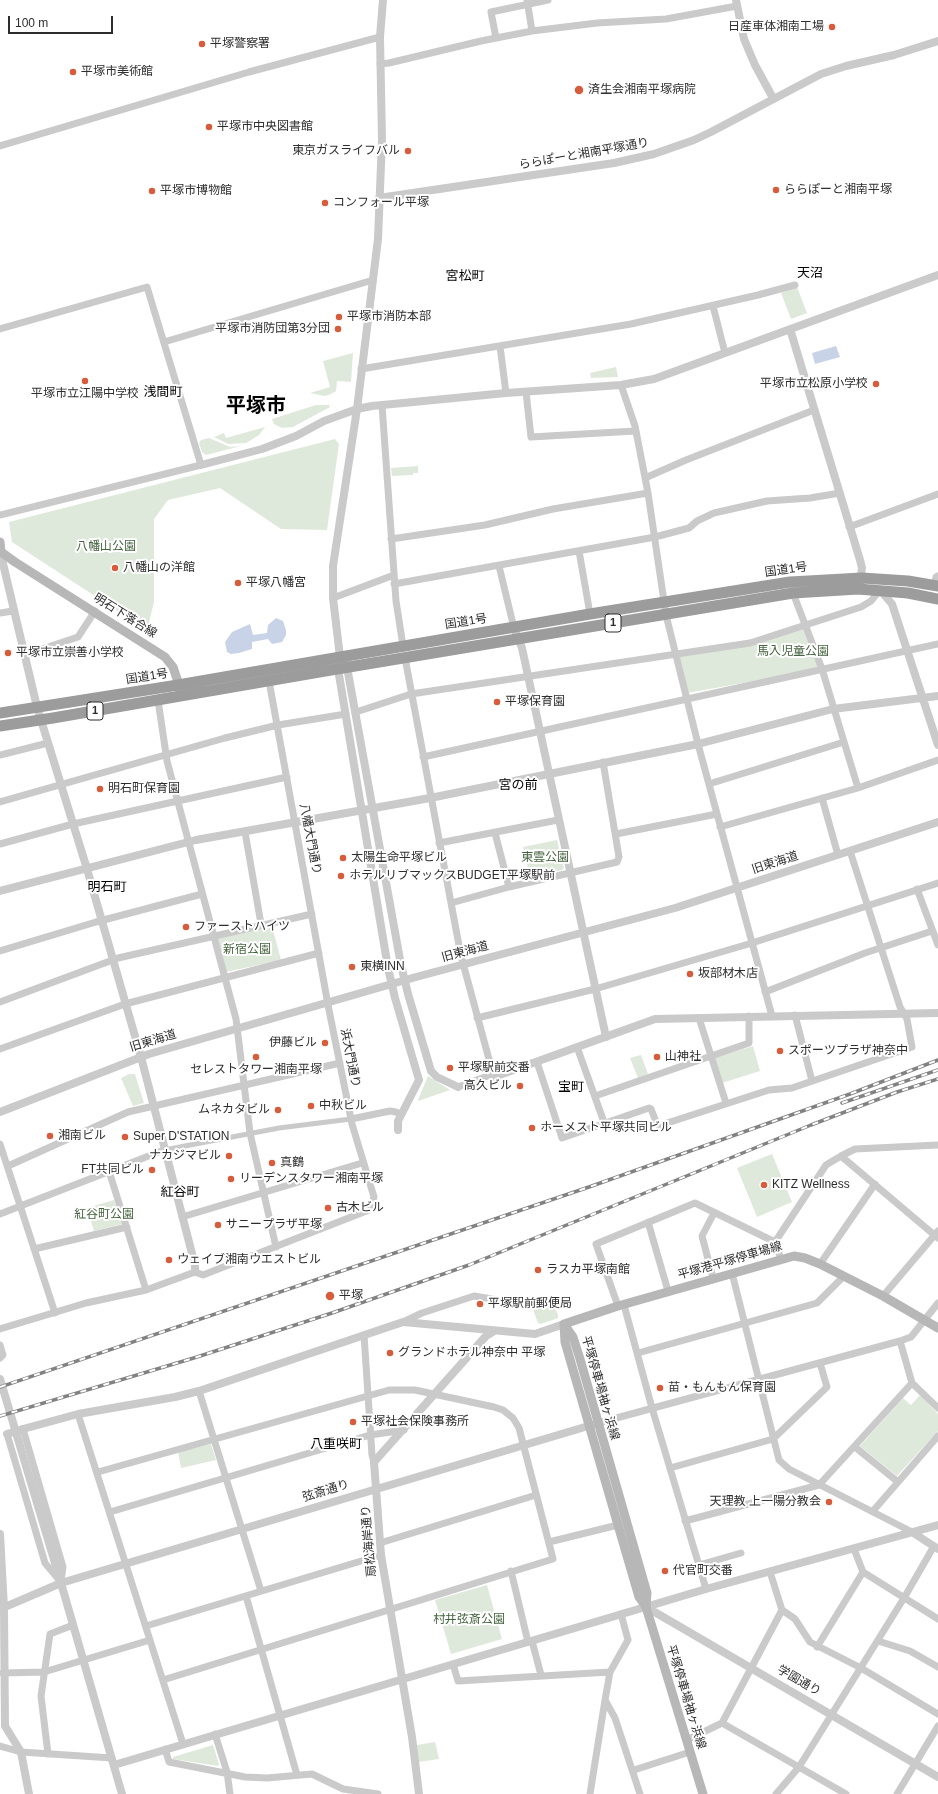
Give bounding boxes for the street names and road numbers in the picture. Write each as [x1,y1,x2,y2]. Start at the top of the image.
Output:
street label: ららぽーと湘南平塚通り [518,135,650,173]
street label: 国道1号 [764,560,808,580]
street label: 明石下落合線 [91,591,159,641]
street label: 国道1号 [444,612,488,632]
road number: 1 [605,614,621,632]
street label: 国道1号 [125,667,169,687]
road number: 1 [87,702,103,720]
street label: 八幡大門通り [296,802,324,876]
street label: 旧東海道 [750,849,800,877]
street label: 旧東海道 [440,939,490,965]
street label: 旧東海道 [128,1027,178,1055]
street label: 浜大門通り [337,1027,363,1089]
street label: 平塚港平塚停車場線 [676,1239,784,1283]
street label: 平塚停車場袖ヶ浜線 [578,1334,622,1442]
street label: 弦斎通り [301,1477,351,1505]
street label: 扇松海岸通り [359,1505,379,1577]
street label: 平塚停車場袖ヶ浜線 [663,1643,709,1751]
street label: 学園通り [775,1663,823,1699]

